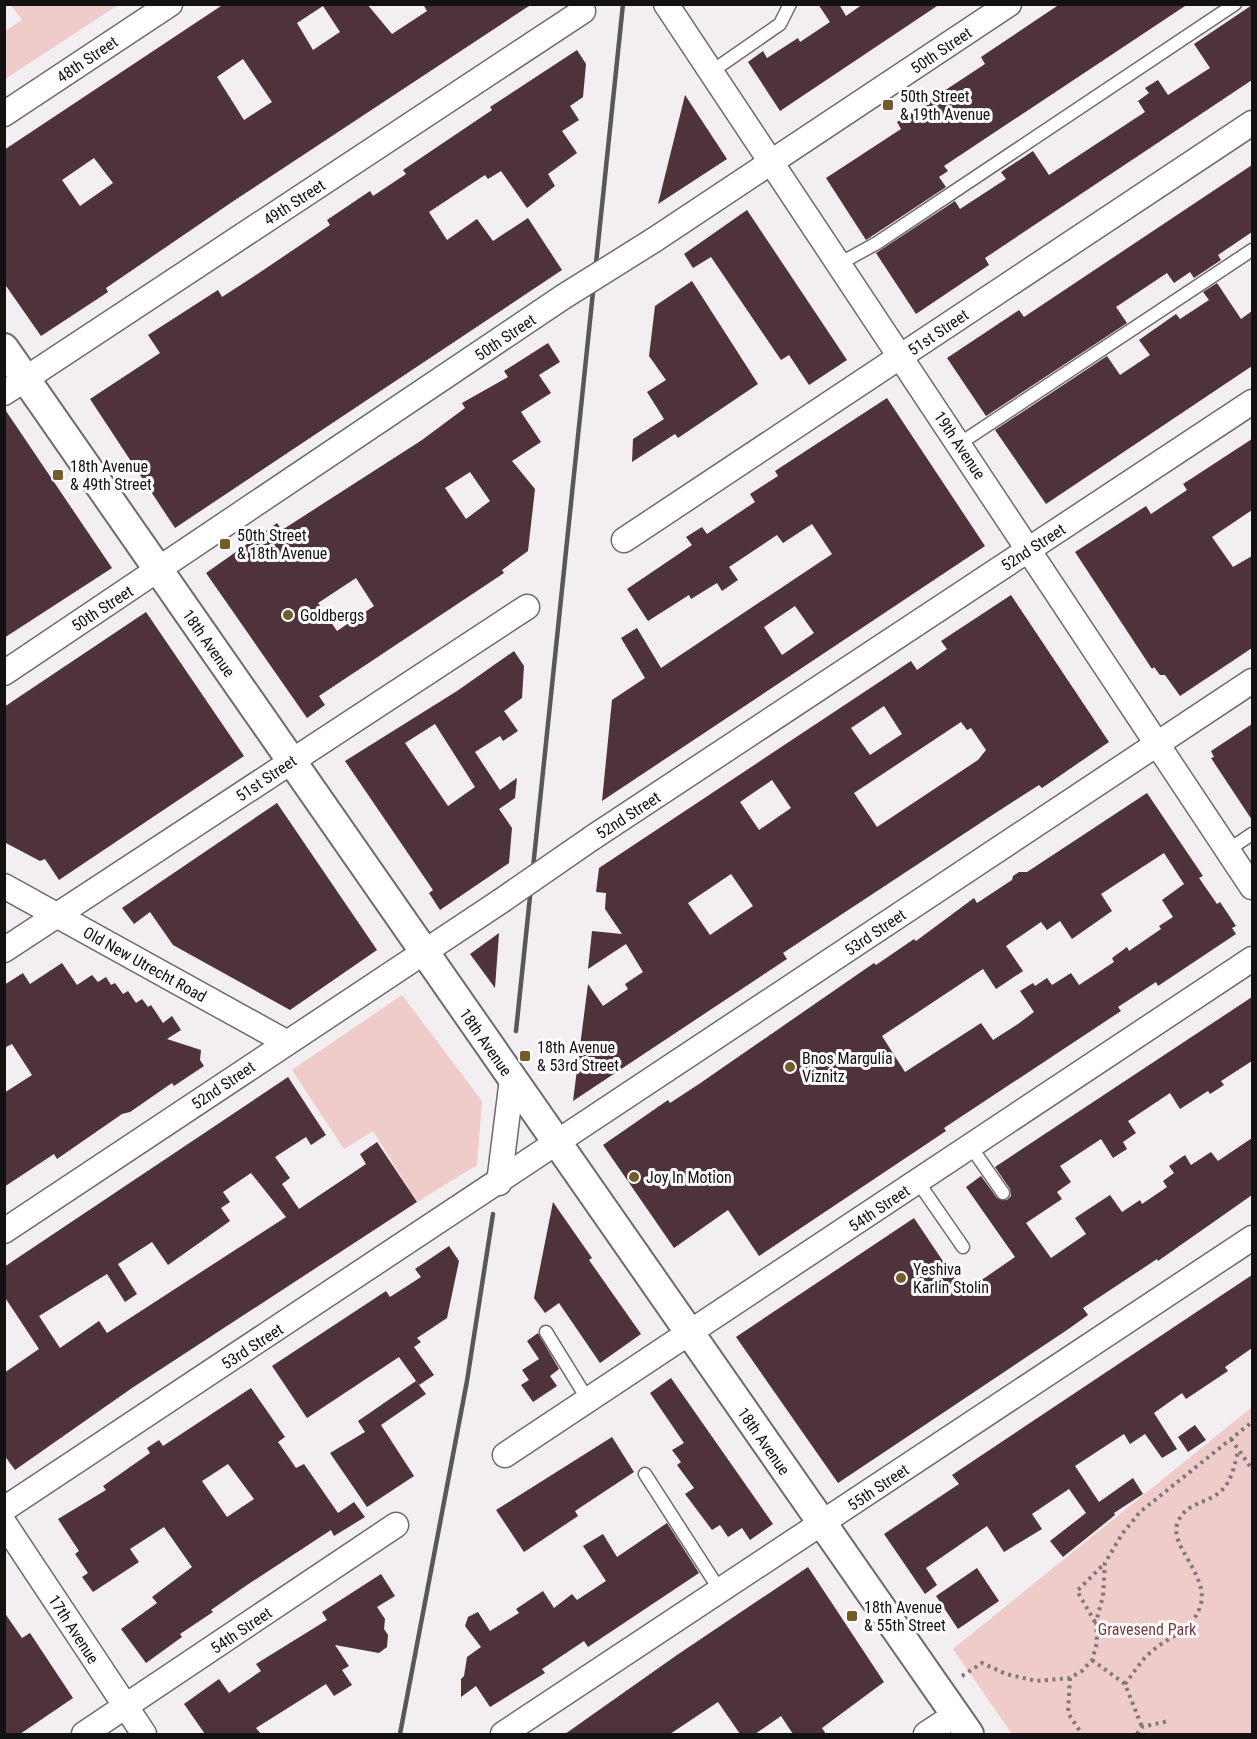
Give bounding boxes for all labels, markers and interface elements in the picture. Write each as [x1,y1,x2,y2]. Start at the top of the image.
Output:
street label: 50th Street [907,23,976,78]
street label: 48th Street [53,32,122,87]
place label: 50th Street & 19th Avenue [900,87,990,124]
marker: 50th Street & 19th Avenue [881,98,895,112]
street label: 49th Street [260,175,329,229]
street label: 51st Street [904,305,972,360]
street label: 50th Street [471,310,540,365]
street label: 19th Avenue [930,408,989,483]
place label: 18th Avenue & 49th Street [70,457,152,494]
marker: 18th Avenue & 49th Street [51,468,65,482]
street label: 52nd Street [998,520,1069,575]
place label: 50th Street & 18th Avenue [237,526,327,563]
marker: 50th Street & 18th Avenue [218,537,232,551]
street label: 50th Street [68,581,137,635]
street label: 18th Avenue [178,606,239,681]
place label: Goldbergs [300,606,364,625]
marker: Goldbergs [281,608,295,622]
street label: 51st Street [232,751,300,806]
street label: 52nd Street [593,788,664,843]
street label: 53rd Street [841,905,910,960]
street label: Old New Utrecht Road [80,923,210,1006]
street label: 18th Avenue [455,1005,516,1080]
place label: 18th Avenue & 53rd Street [537,1038,619,1075]
marker: 18th Avenue & 53rd Street [518,1049,532,1063]
place label: Bnos Margulia Viznitz [802,1049,893,1086]
street label: 52nd Street [188,1057,259,1114]
marker: Bnos Margulia Viznitz [783,1060,797,1074]
place label: Joy In Motion [646,1168,732,1187]
marker: Joy In Motion [627,1170,641,1184]
street label: 54th Street [845,1181,914,1236]
place label: Yeshiva Karlin Stolin [913,1260,989,1297]
marker: Yeshiva Karlin Stolin [894,1271,908,1285]
street label: 53rd Street [218,1319,287,1373]
street label: 18th Avenue [733,1404,794,1479]
street label: 55th Street [844,1460,913,1515]
street label: 17th Avenue [44,1591,103,1667]
place label: 18th Avenue & 55th Street [864,1598,946,1635]
street label: 54th Street [207,1603,276,1658]
marker: 18th Avenue & 55th Street [845,1609,859,1623]
park label: Gravesend Park [1098,1620,1197,1639]

